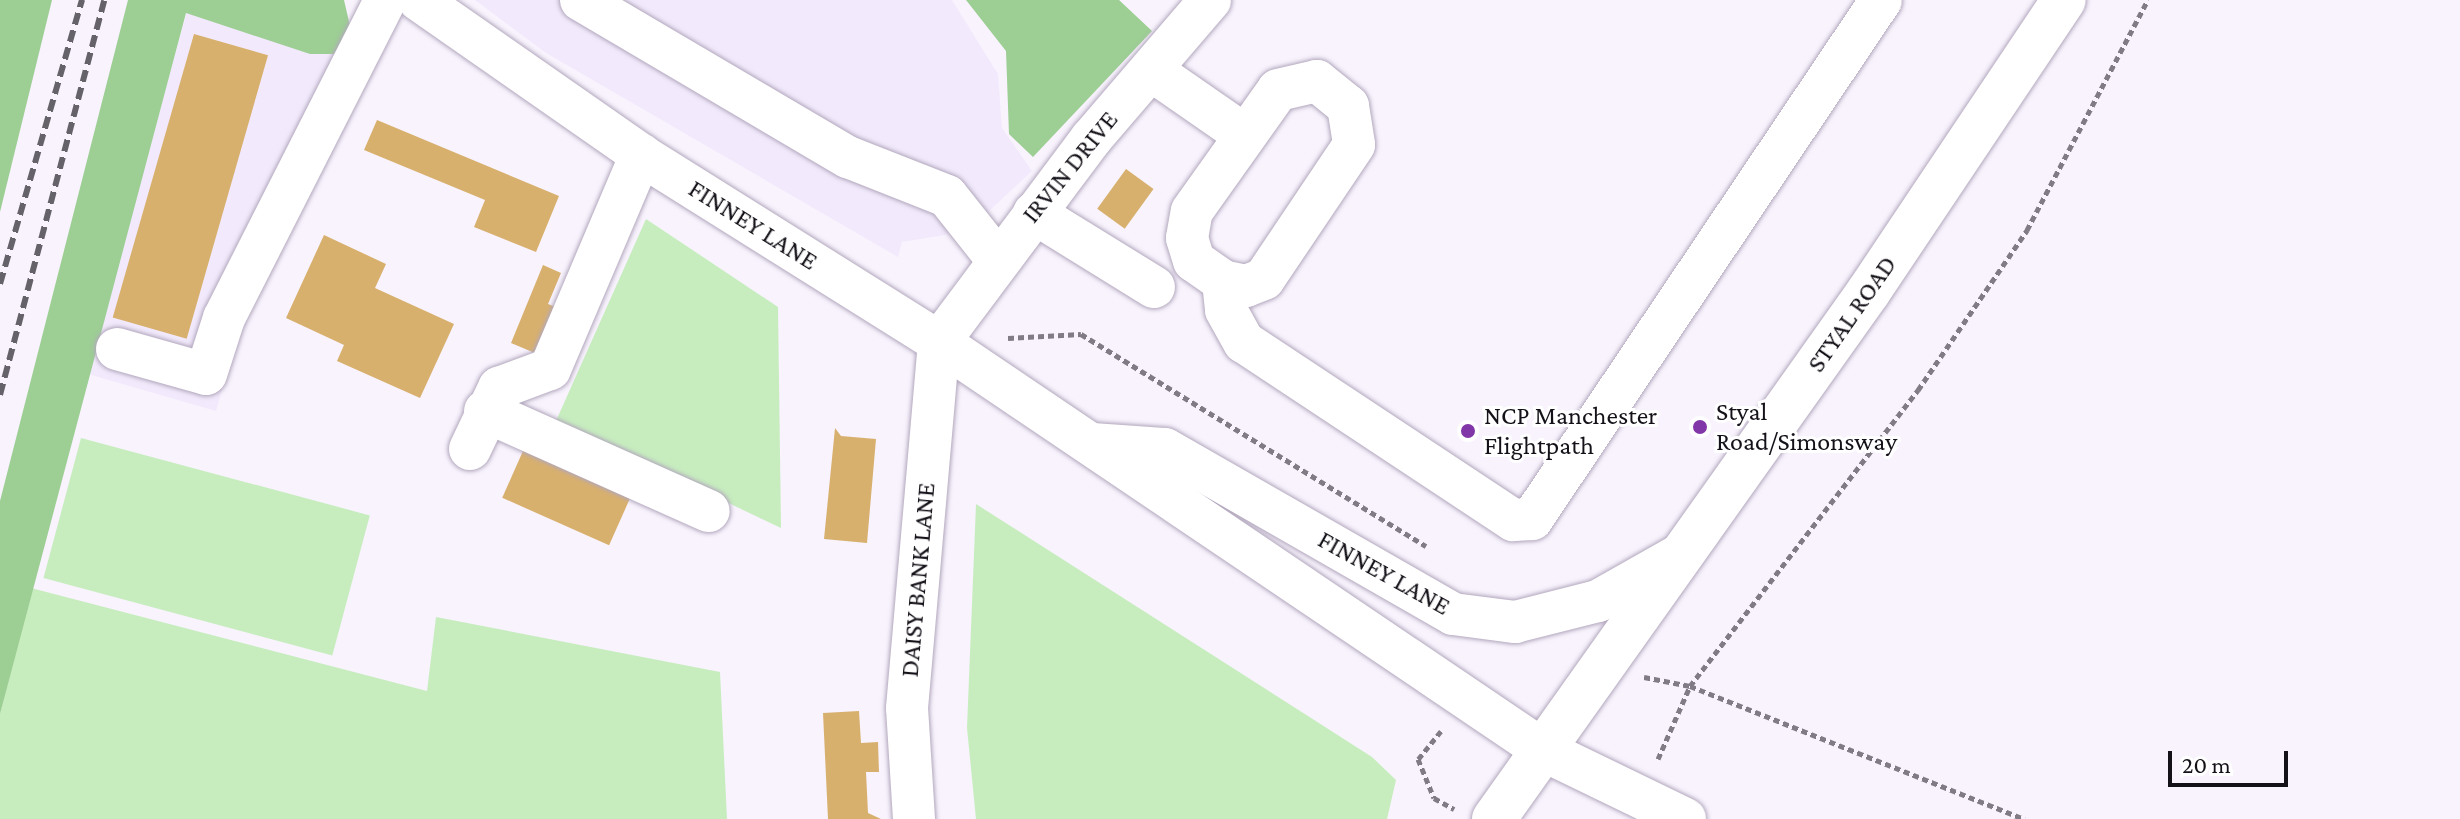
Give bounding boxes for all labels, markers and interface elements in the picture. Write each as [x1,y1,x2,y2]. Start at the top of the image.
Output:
street label: IRVIN DRIVE [1015,105,1125,229]
street label: FINNEY LANE [683,173,823,277]
street label: STYAL ROAD [1801,250,1903,378]
place label: Styal Road/Simonsway [1716,396,1897,458]
place label: NCP Manchester Flightpath [1484,400,1657,462]
marker: Styal Road/Simonsway [1691,418,1709,436]
marker: NCP Manchester Flightpath [1459,422,1477,440]
street label: DAISY BANK LANE [894,482,942,678]
street label: FINNEY LANE [1312,524,1456,622]
scale bar [2172,735,2292,785]
text: 20 m [2182,751,2231,778]

